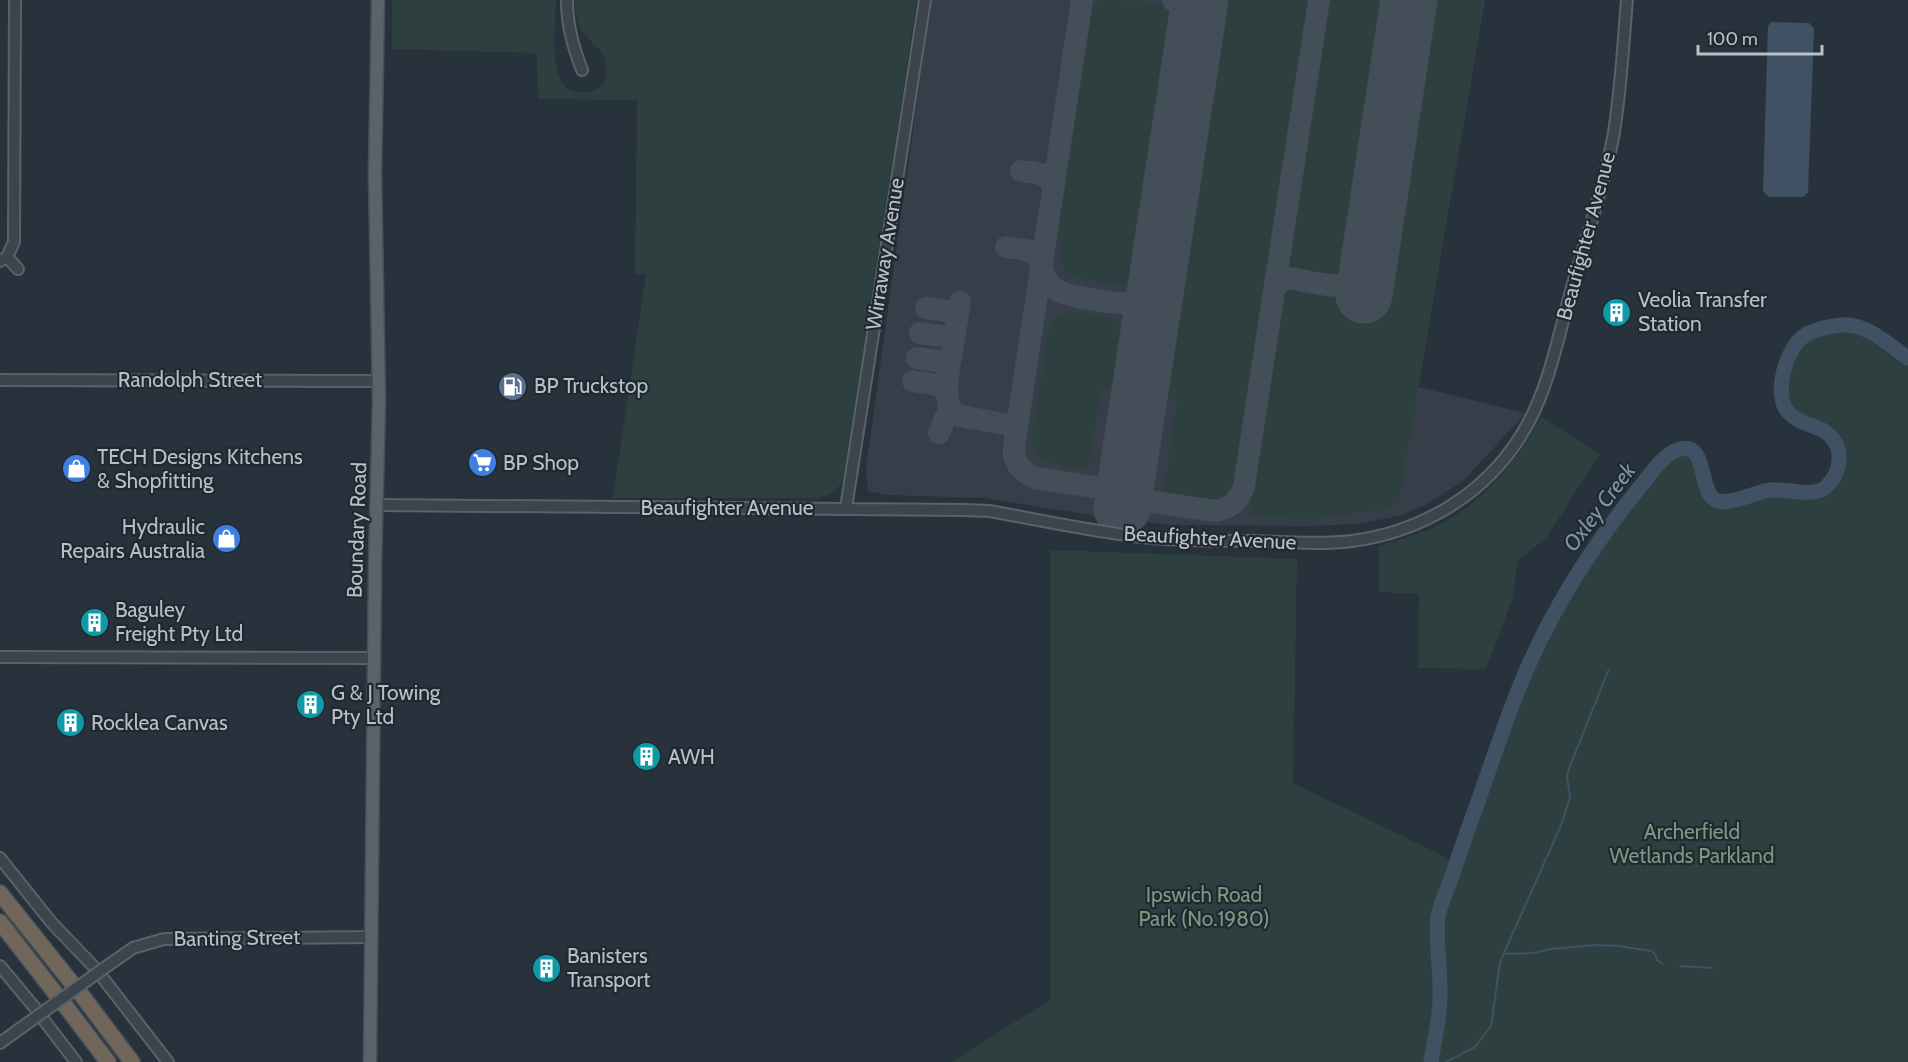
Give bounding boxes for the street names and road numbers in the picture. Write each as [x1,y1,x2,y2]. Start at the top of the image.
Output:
street label: Beaufighter Avenue [1551,149,1620,323]
street label: Wirraway Avenue [860,176,909,332]
street label: Randolph Street [118,367,262,392]
street label: Boundary Road [342,462,371,598]
street label: Beaufighter Avenue [640,495,814,520]
street label: Beaufighter Avenue [1123,520,1297,555]
street label: Banting Street [173,924,301,951]

